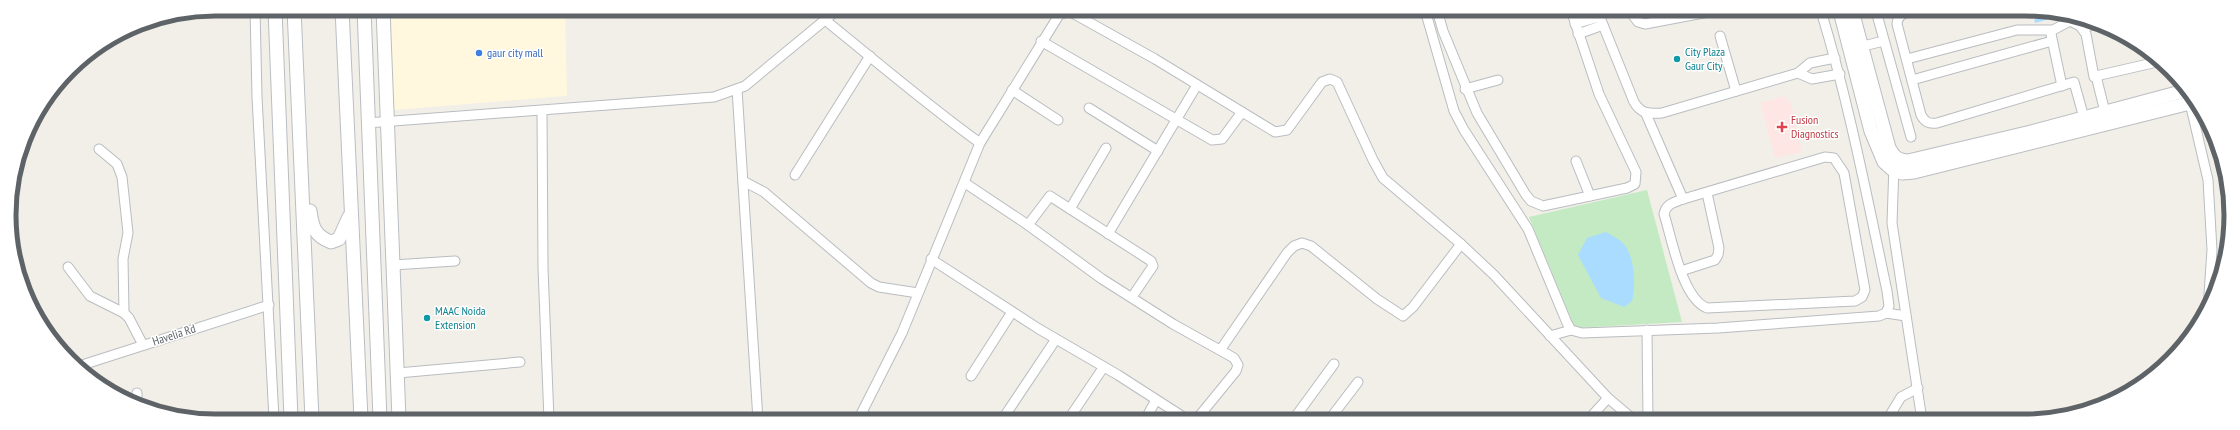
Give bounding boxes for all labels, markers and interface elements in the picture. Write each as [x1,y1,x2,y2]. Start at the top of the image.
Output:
place label: City Plaza Gaur City [1685,44,1725,73]
place label: gaur city mall [487,45,543,60]
marker: gaur city mall [474,48,484,58]
marker: City Plaza Gaur City [1672,54,1682,64]
place label: Fusion Diagnostics [1791,112,1839,141]
marker: Fusion Diagnostics [1776,121,1788,133]
place label: MAAC Noida Extension [435,303,486,332]
marker: MAAC Noida Extension [422,313,432,323]
street label: Havelia Rd [150,321,197,349]

